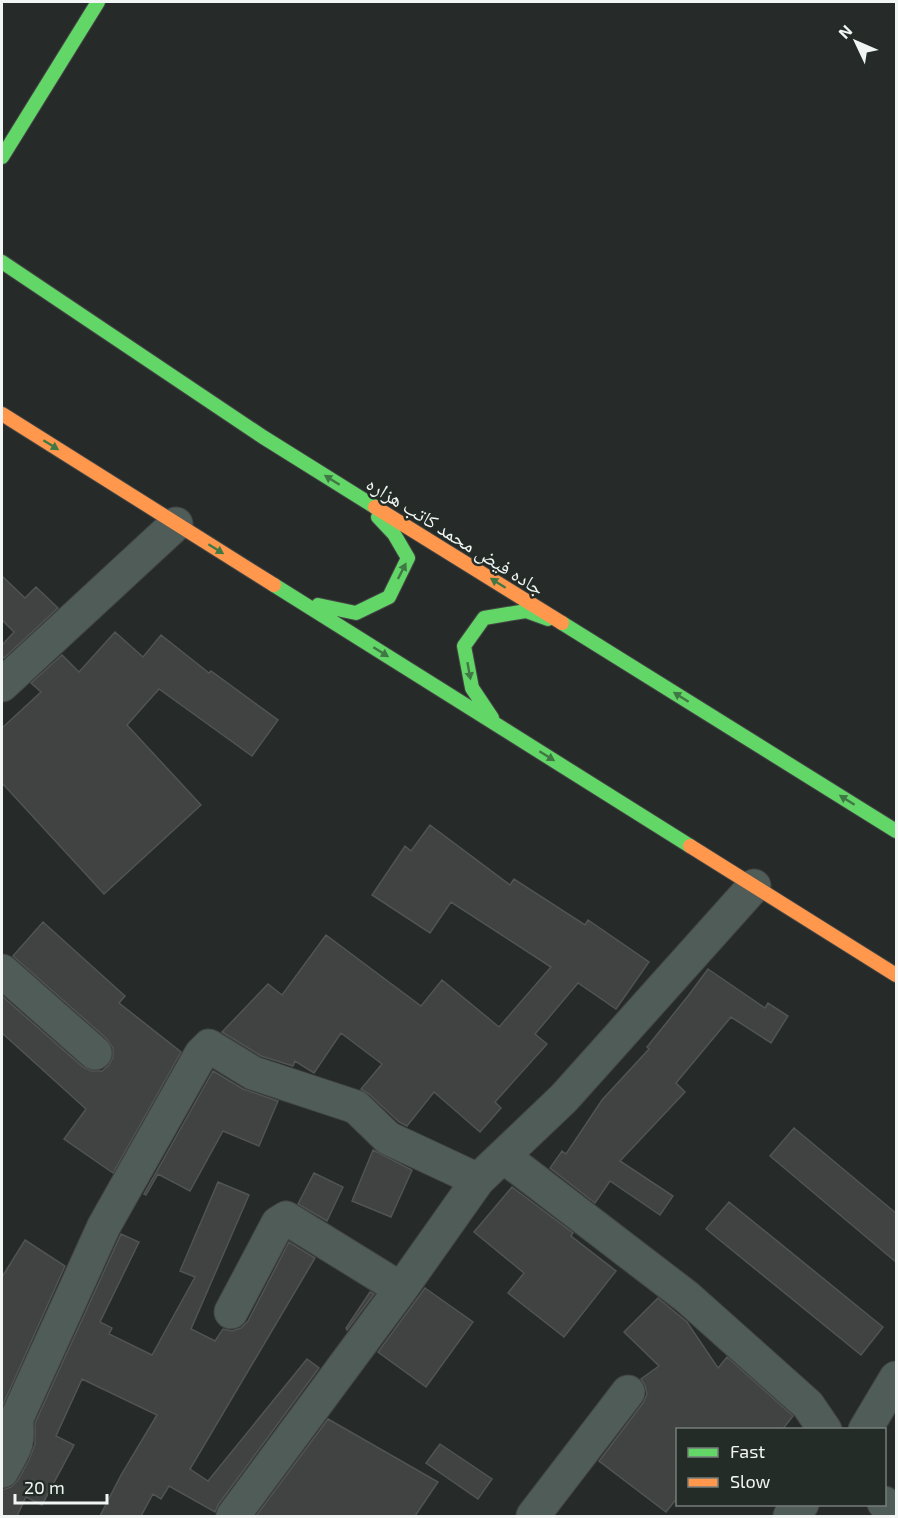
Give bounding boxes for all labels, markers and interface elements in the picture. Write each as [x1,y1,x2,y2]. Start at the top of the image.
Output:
north arrow [826,12,886,72]
text: N [834,20,856,42]
one-way arrow [43,439,59,450]
street label: جاده فیض محمد کاتب هزاره [362,470,550,601]
one-way arrow [324,475,340,486]
one-way arrow [208,543,224,554]
one-way arrow [397,562,407,579]
one-way arrow [490,578,506,589]
one-way arrow [373,647,390,658]
one-way arrow [465,662,474,681]
one-way arrow [673,692,689,703]
one-way arrow [539,750,555,761]
one-way arrow [839,795,855,806]
legend [676,1428,886,1506]
text: Fast [730,1440,765,1462]
scale bar [15,1467,106,1505]
text: Slow [730,1470,771,1492]
text: 20 m [24,1476,65,1498]

